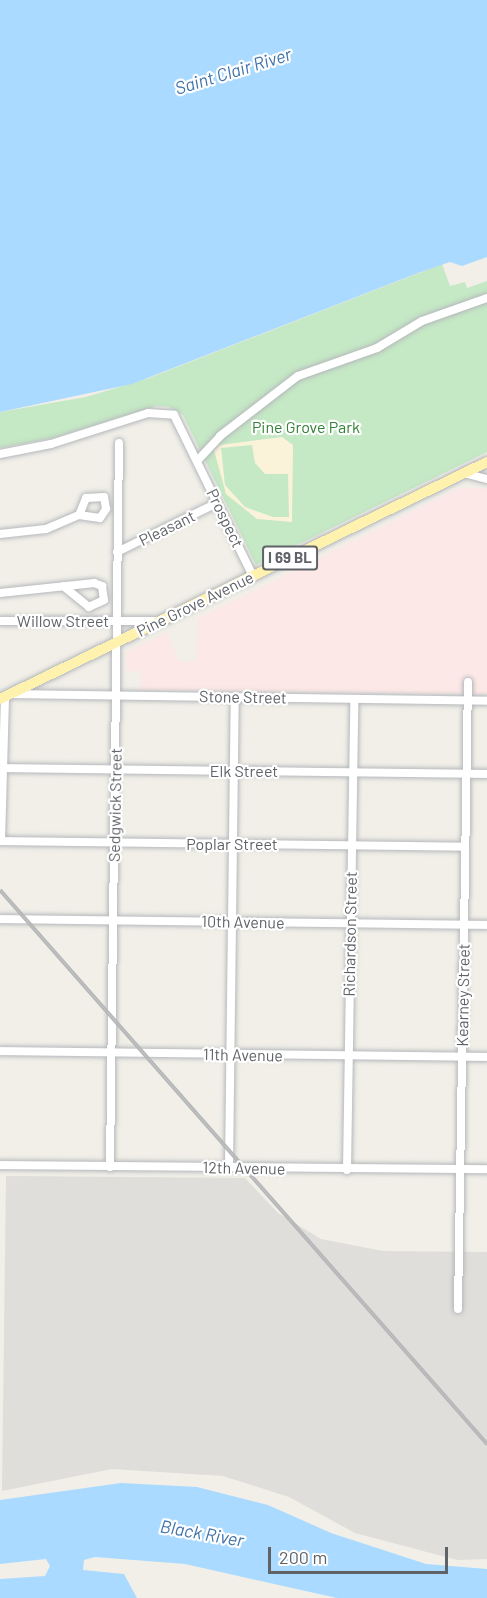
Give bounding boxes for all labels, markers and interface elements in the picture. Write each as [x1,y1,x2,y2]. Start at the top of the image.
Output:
water label: Saint Clair River [172,43,294,99]
park label: Pine Grove Park [252,417,360,437]
street label: Prospect [203,485,247,551]
street label: Pleasant [136,506,198,550]
road number: I 69 BL [262,546,318,570]
street label: Pine Grove Avenue [133,567,257,641]
street label: Willow Street [17,611,109,631]
street label: Stone Street [199,687,287,707]
street label: Sedgwick Street [104,748,126,862]
street label: Elk Street [210,761,278,781]
street label: Poplar Street [186,834,278,854]
street label: Richardson Street [339,871,361,997]
street label: 10th Avenue [201,912,285,932]
street label: Kearney Street [453,943,473,1047]
street label: 11th Avenue [203,1045,283,1065]
street label: 12th Avenue [203,1158,285,1178]
water label: Black River [158,1515,246,1551]
scale bar [271,1535,451,1573]
text: 200 m [279,1546,327,1568]

